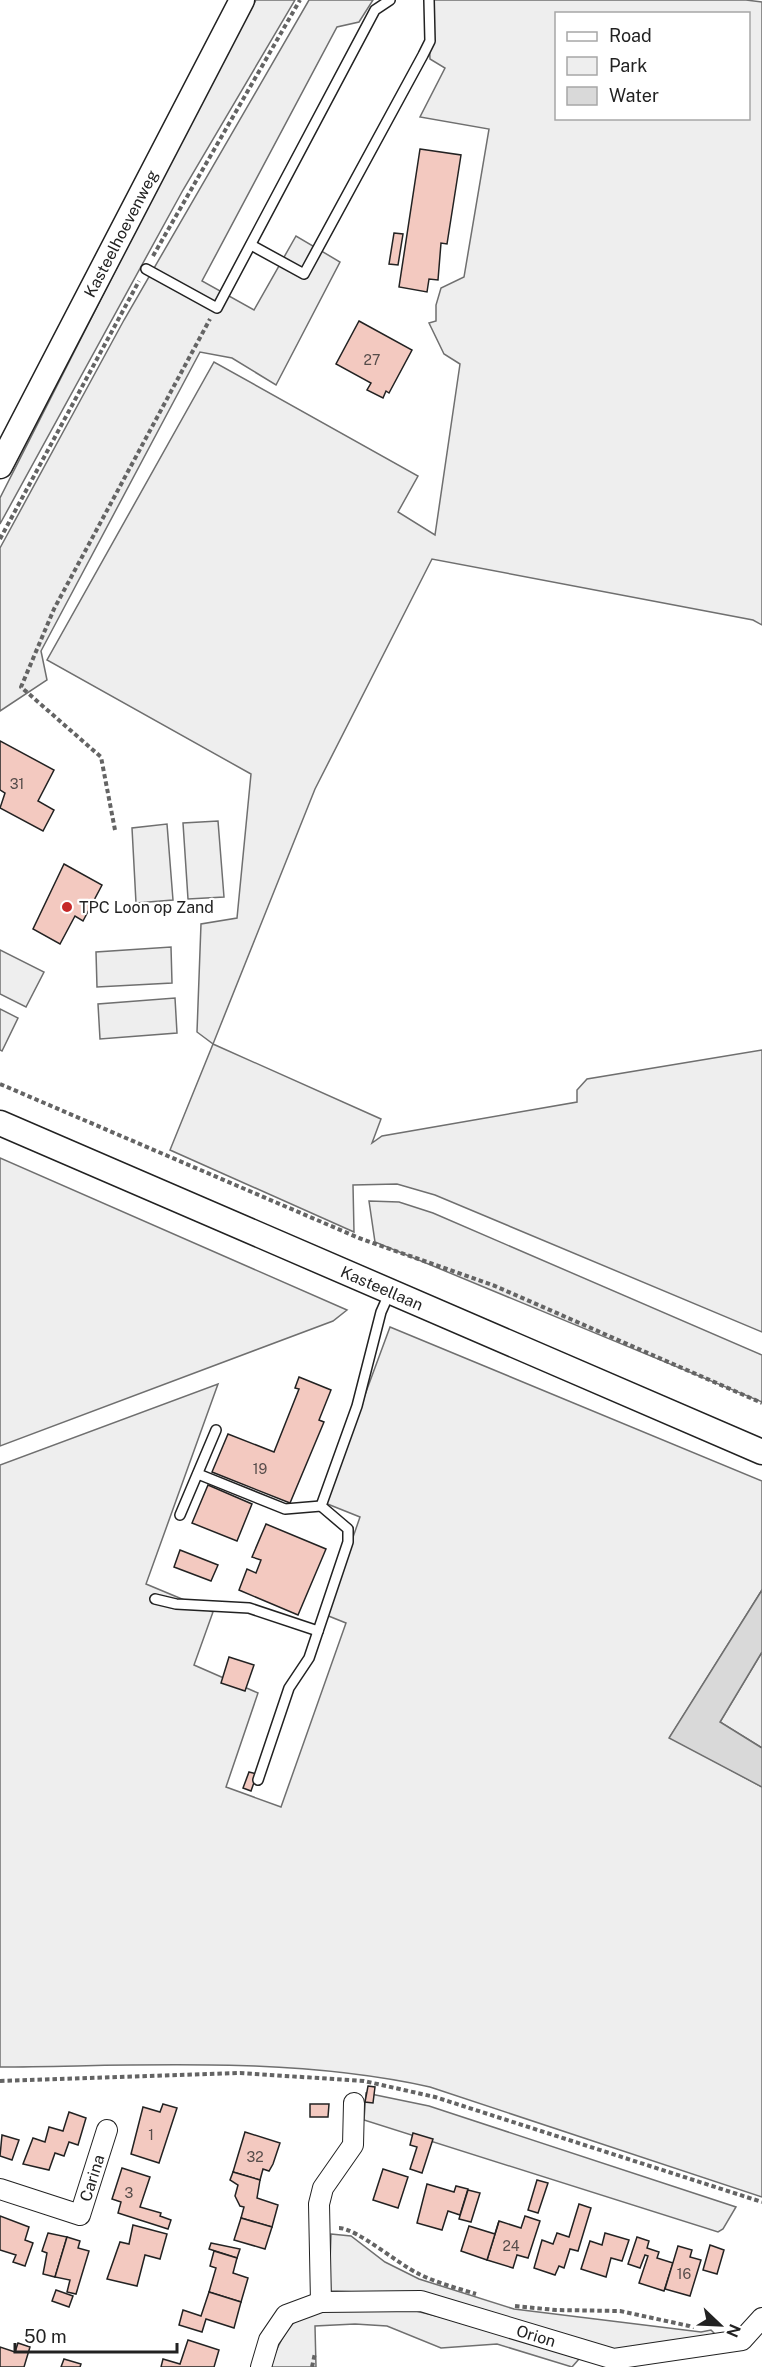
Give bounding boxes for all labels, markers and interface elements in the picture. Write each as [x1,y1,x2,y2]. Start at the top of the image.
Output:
legend [555,12,750,120]
text: Road [609,25,652,46]
text: Park [609,55,647,76]
text: Water [609,85,659,106]
street label: Kasteelhoevenweg [80,167,162,301]
house number: 27 [364,352,380,368]
house number: 31 [10,776,24,792]
place label: TPC Loon op Zand [79,898,214,917]
marker: TPC Loon op Zand [60,900,74,914]
street label: Kasteellaan [338,1262,426,1315]
house number: 19 [253,1461,267,1477]
house number: 1 [148,2127,154,2143]
house number: 32 [246,2149,264,2165]
street label: Carina [76,2152,109,2204]
house number: 3 [125,2185,134,2201]
house number: 24 [502,2238,520,2254]
house number: 16 [677,2266,691,2282]
north arrow [690,2295,750,2355]
scale bar [15,2316,177,2354]
street label: Orion [514,2321,558,2351]
text: N [722,2321,745,2340]
text: 50 m [24,2326,67,2347]

